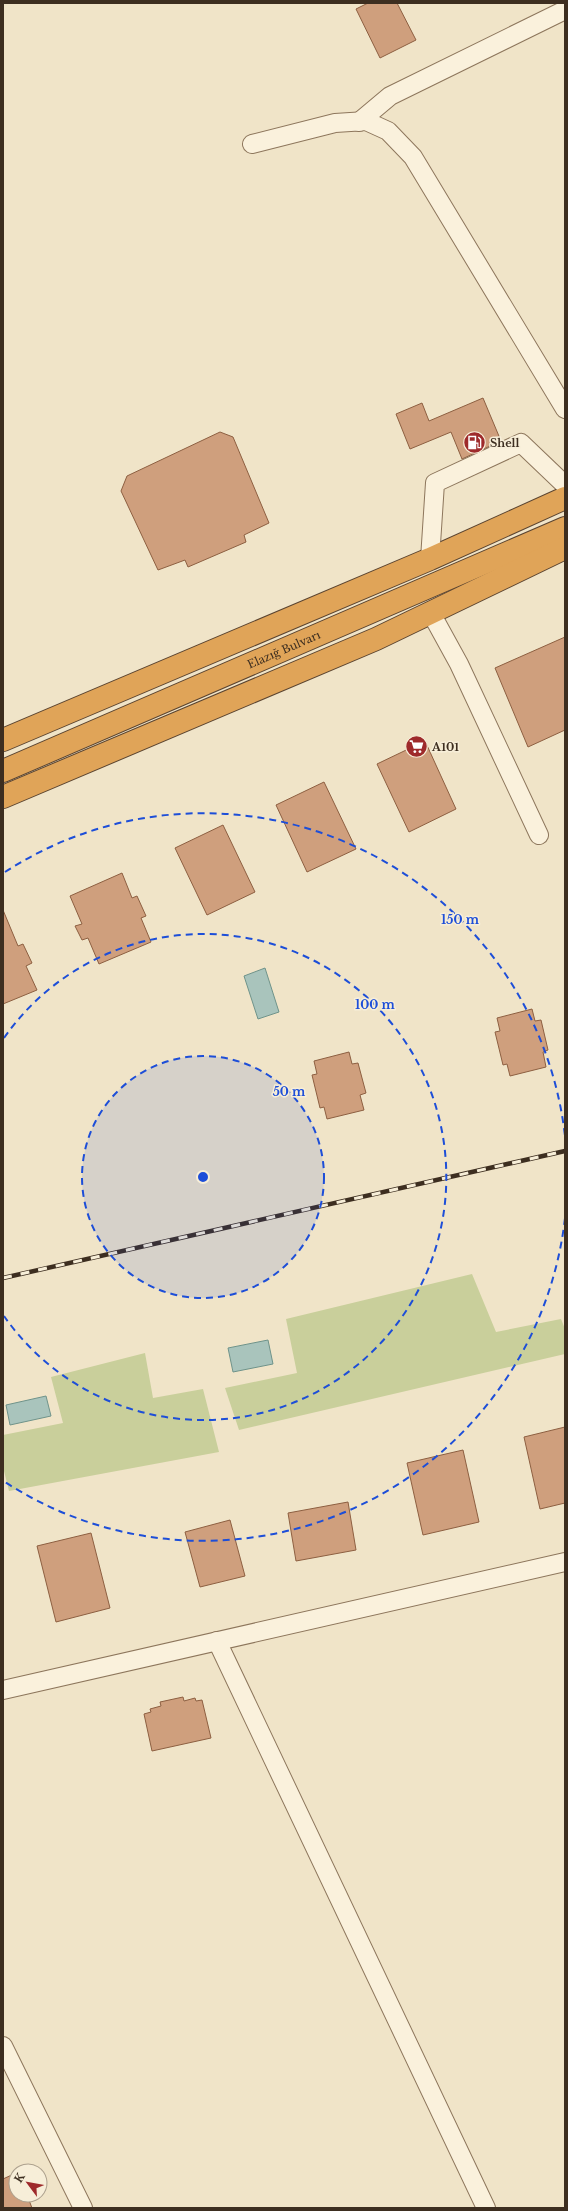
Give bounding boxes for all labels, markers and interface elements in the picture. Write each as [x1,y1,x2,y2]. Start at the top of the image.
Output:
fuel station icon: Shell [462,430,488,456]
place label: Shell [490,436,519,450]
street label: Elazığ Bulvarı [245,628,323,672]
supermarket icon: A101 [403,734,429,760]
place label: A101 [431,740,459,754]
text: 150 m [441,912,480,927]
text: 100 m [355,997,396,1012]
text: 50 m [273,1084,306,1099]
centre of rings [196,1170,210,1184]
north arrow [8,2163,48,2203]
text: K [11,2169,28,2185]

